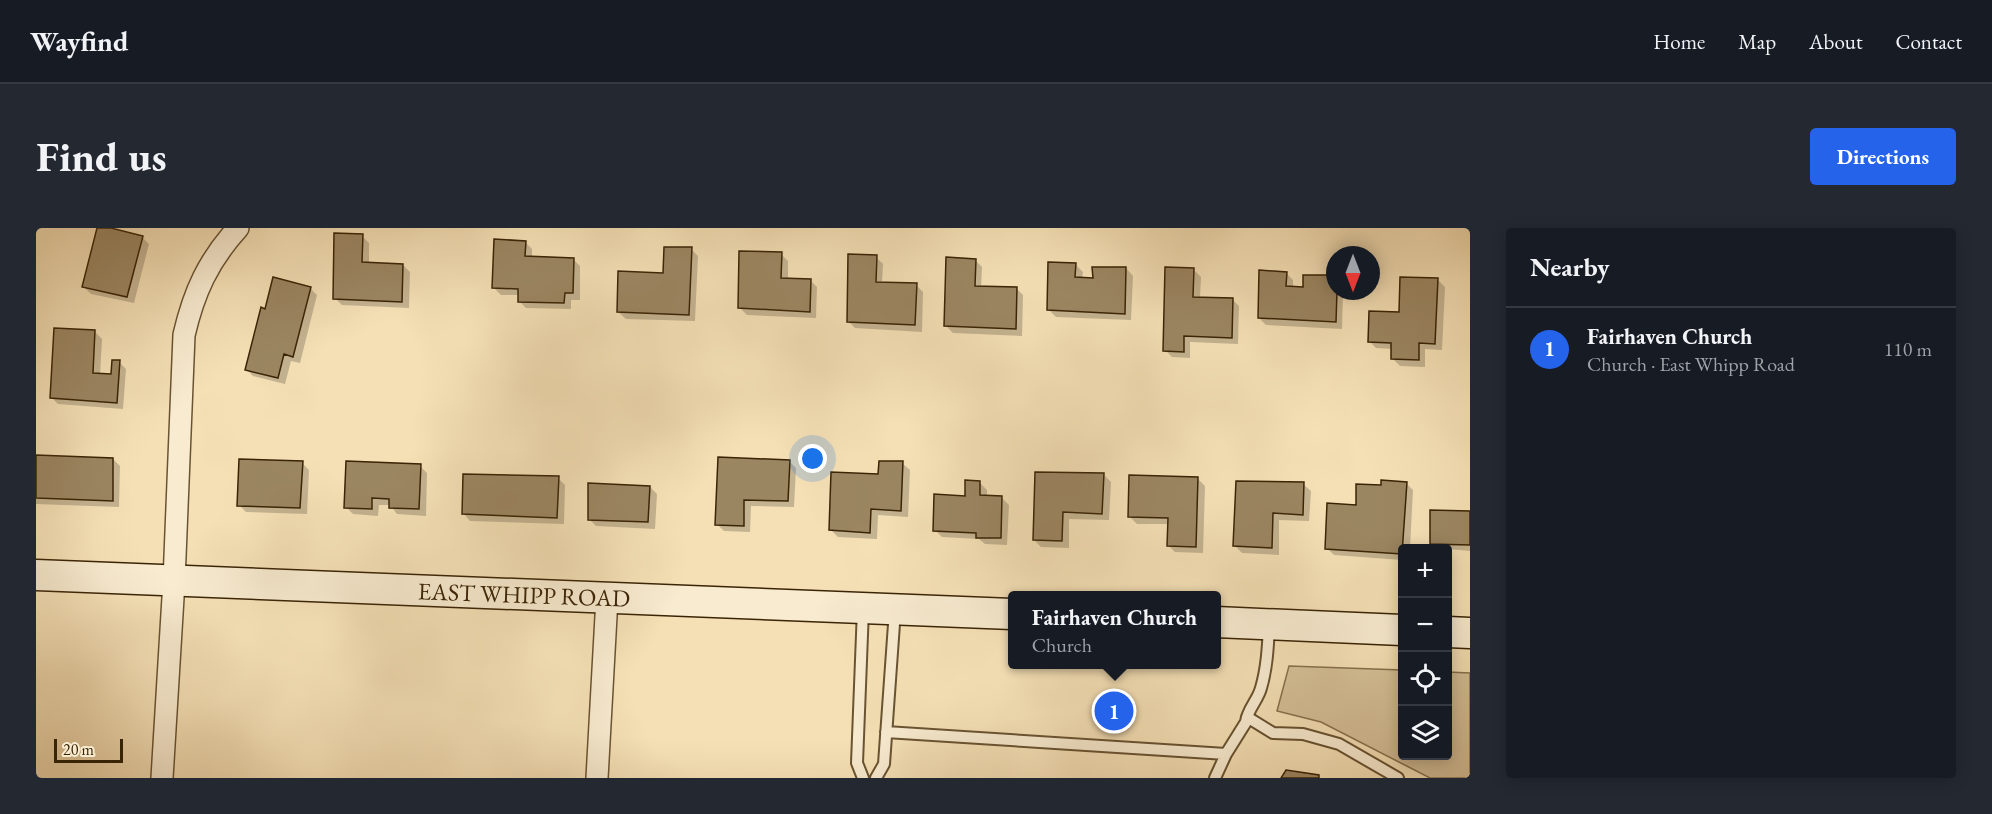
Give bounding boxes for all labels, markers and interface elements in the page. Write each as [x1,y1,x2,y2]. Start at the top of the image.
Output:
text: Wayfind [30,23,128,59]
text: Home [1653,28,1705,55]
text: Map [1738,28,1776,55]
text: About [1809,28,1862,55]
text: Contact [1895,28,1962,55]
button: Directions [1810,128,1956,185]
text: Find us [36,129,167,184]
north arrow [1326,246,1380,300]
text: Nearby [1530,250,1610,284]
text: Fairhaven Church [1587,322,1752,351]
text: 1 [1544,336,1555,362]
text: 110 m [1884,336,1932,362]
text: Church · East Whipp Road [1587,351,1795,377]
your location [798,444,827,473]
map controls [1398,544,1452,760]
button: + [1398,544,1452,598]
street label: EAST WHIPP ROAD [417,575,631,614]
popup [1008,591,1221,669]
button: − [1398,598,1452,652]
text: Fairhaven Church [1032,603,1197,632]
text: Church [1032,632,1092,658]
button: locate [1398,652,1452,706]
pin: 1 [1094,688,1134,734]
button: layers [1398,706,1452,760]
scale bar [54,736,123,764]
text: 20 m [63,739,94,760]

